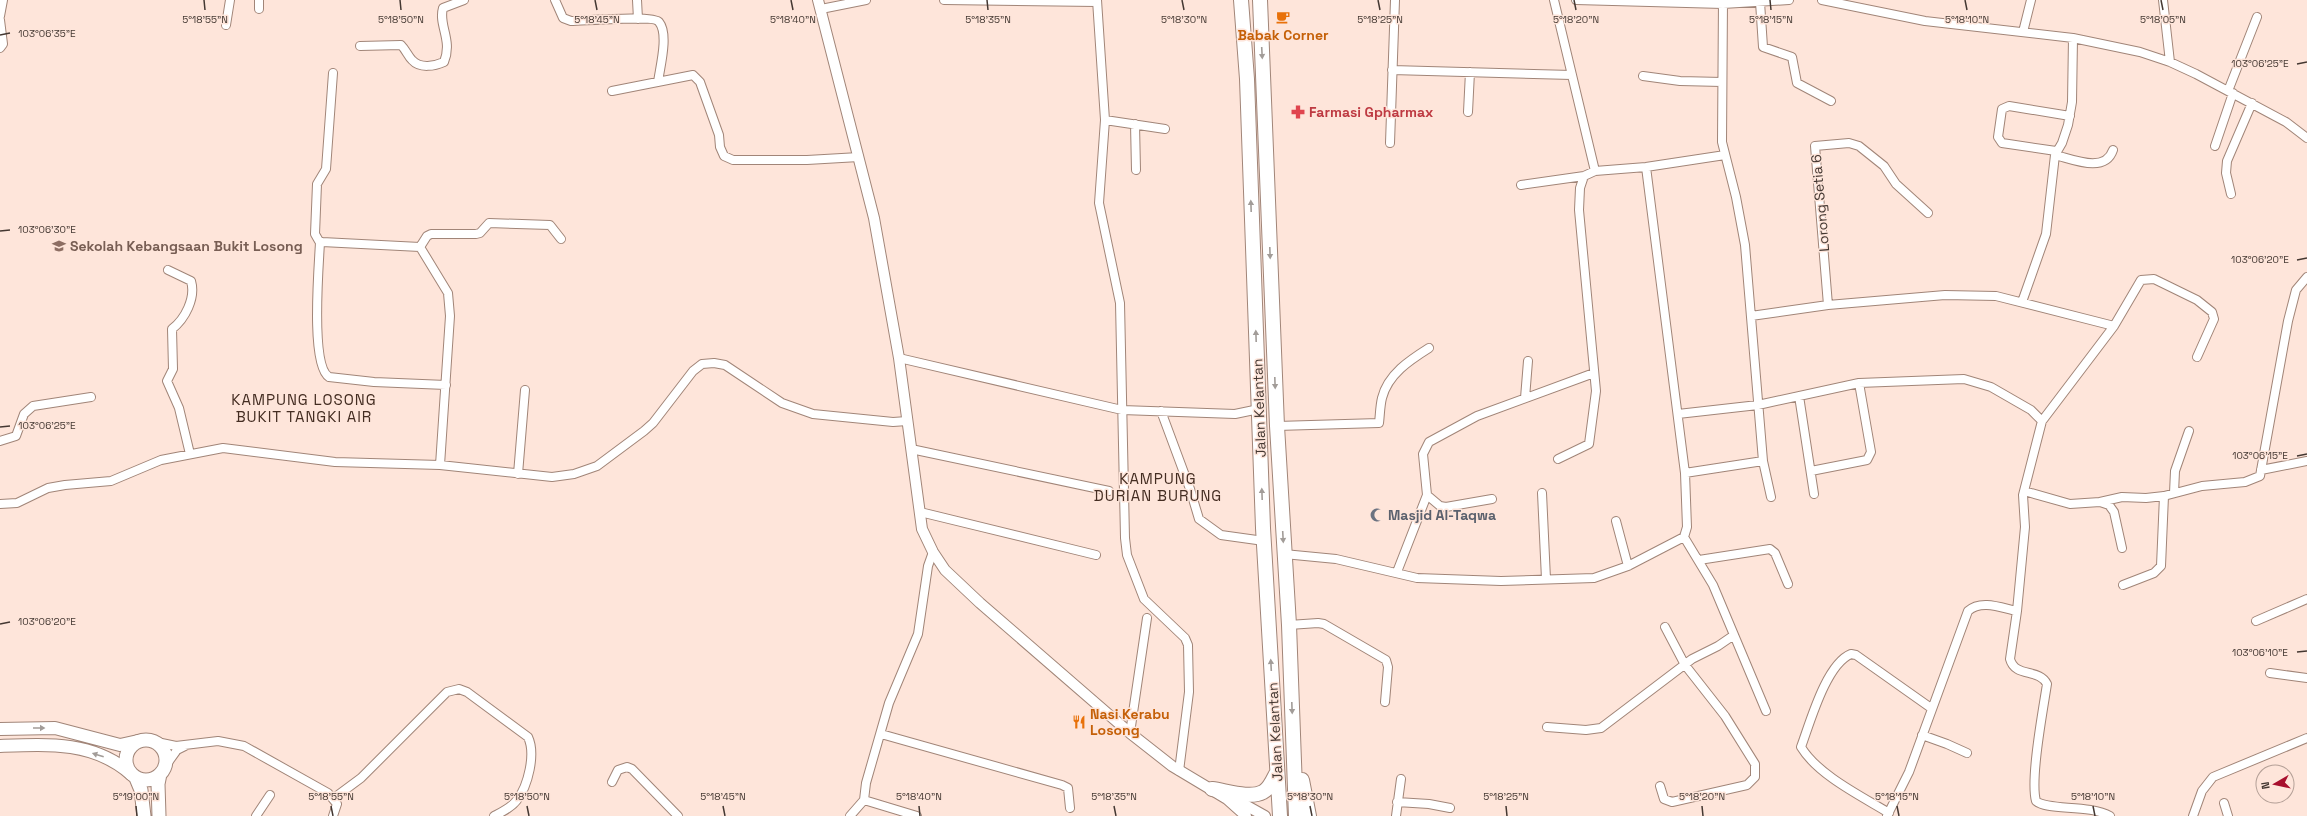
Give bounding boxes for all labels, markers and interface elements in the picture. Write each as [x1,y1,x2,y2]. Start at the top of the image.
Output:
cafe icon: Babak Corner [1275,9,1291,25]
text: 5°18'55"N [182,13,228,26]
text: 5°18'50"N [378,13,424,26]
text: 5°18'45"N [574,13,620,26]
text: 5°18'40"N [770,13,816,26]
text: 5°18'35"N [965,13,1011,26]
text: 5°18'30"N [1161,13,1207,26]
text: 5°18'25"N [1357,13,1403,26]
text: 5°18'20"N [1553,13,1599,26]
text: 5°18'15"N [1749,13,1793,26]
text: 5°18'10"N [1945,13,1989,26]
text: 5°18'05"N [2140,13,2186,26]
place label: Babak Corner [1237,26,1329,44]
text: 103°06'35"E [18,27,76,40]
one-way arrow [1259,47,1266,59]
text: 103°06'25"E [2231,57,2289,70]
place label: Farmasi Gpharmax [1309,103,1433,121]
pharmacy icon: Farmasi Gpharmax [1290,104,1306,120]
street label: Lorong Setia 6 [1807,154,1833,252]
one-way arrow [1248,200,1255,212]
text: 103°06'30"E [18,223,76,236]
place label: Sekolah Kebangsaan Bukit Losong [70,237,303,255]
school or university icon: Sekolah Kebangsaan Bukit Losong [51,238,67,254]
one-way arrow [1267,247,1274,259]
text: 103°06'20"E [2231,253,2289,266]
one-way arrow [1253,329,1259,342]
street label: Jalan Kelantan [1248,358,1270,458]
one-way arrow [1272,377,1279,389]
district label: KAMPUNG LOSONG BUKIT TANGKI AIR [231,390,377,426]
text: 103°06'25"E [18,419,76,432]
text: 103°06'15"E [2232,449,2288,462]
district label: KAMPUNG DURIAN BURUNG [1094,469,1222,505]
one-way arrow [1259,487,1265,500]
place label: Masjid Al-Taqwa [1388,506,1496,524]
mosque icon: Masjid Al-Taqwa [1369,507,1385,523]
one-way arrow [1279,531,1286,543]
text: 103°06'20"E [18,615,76,628]
text: 103°06'10"E [2232,646,2288,659]
one-way arrow [1268,659,1275,671]
street label: Jalan Kelantan [1263,682,1287,782]
one-way arrow [1289,702,1295,715]
place label: Nasi Kerabu Losong [1090,705,1170,739]
restaurant icon: Nasi Kerabu Losong [1071,714,1087,730]
one-way arrow [33,725,46,731]
one-way arrow [92,752,104,758]
north arrow [2255,764,2295,804]
text: N [2258,781,2273,790]
text: 5°19'00"N [113,790,159,803]
text: 5°18'55"N [308,790,354,803]
text: 5°18'50"N [504,790,550,803]
text: 5°18'45"N [700,790,746,803]
text: 5°18'40"N [896,790,942,803]
text: 5°18'35"N [1091,790,1137,803]
text: 5°18'30"N [1287,790,1333,803]
text: 5°18'25"N [1483,790,1529,803]
text: 5°18'20"N [1679,790,1725,803]
text: 5°18'15"N [1875,790,1919,803]
text: 5°18'10"N [2071,790,2115,803]

